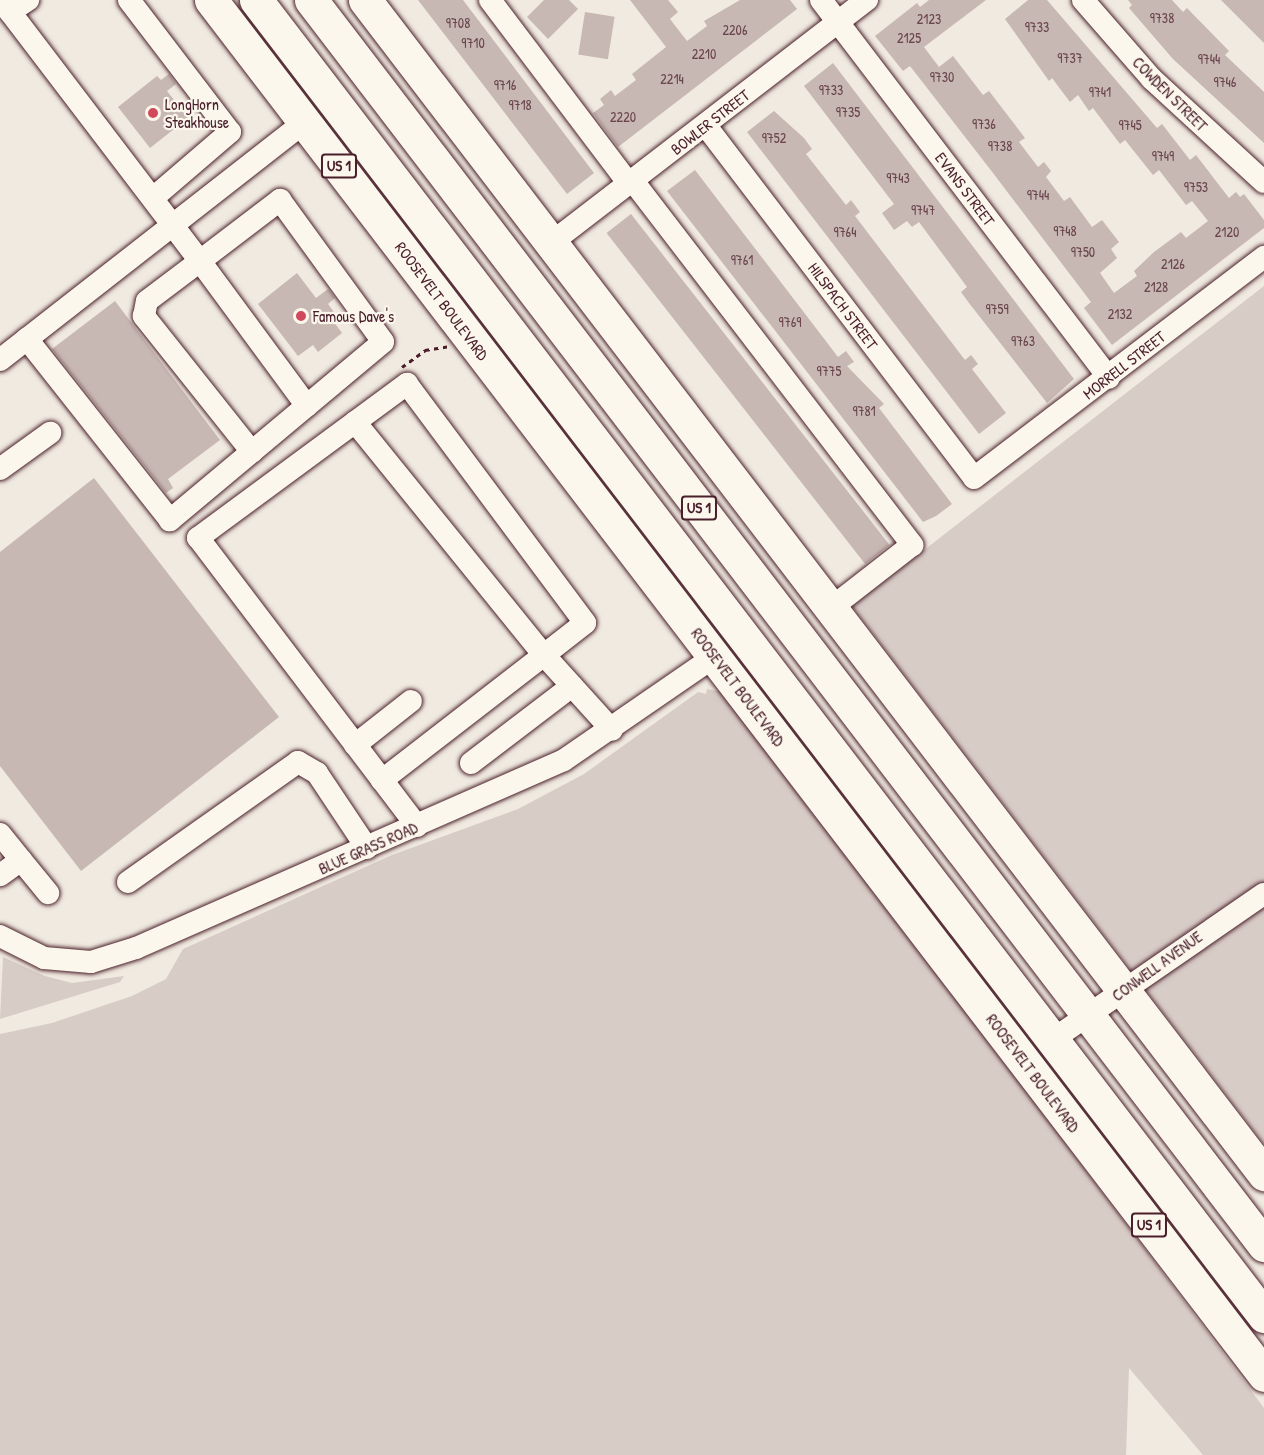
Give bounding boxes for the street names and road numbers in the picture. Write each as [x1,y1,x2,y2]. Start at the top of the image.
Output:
street label: COWDEN STREET [1129,53,1211,135]
street label: BOWLER STREET [667,85,753,159]
street label: EVANS STREET [931,148,999,230]
road number: US 1 [320,154,358,178]
street label: ROOSEVELT BOULEVARD [391,238,493,364]
street label: HILSPACH STREET [804,259,882,353]
street label: MORRELL STREET [1079,327,1169,403]
road number: US 1 [680,496,718,520]
street label: ROOSEVELT BOULEVARD [687,624,789,750]
street label: BLUE GRASS ROAD [316,818,420,878]
street label: CONWELL AVENUE [1108,927,1206,1005]
street label: ROOSEVELT BOULEVARD [982,1010,1084,1136]
road number: US 1 [1130,1213,1168,1237]

